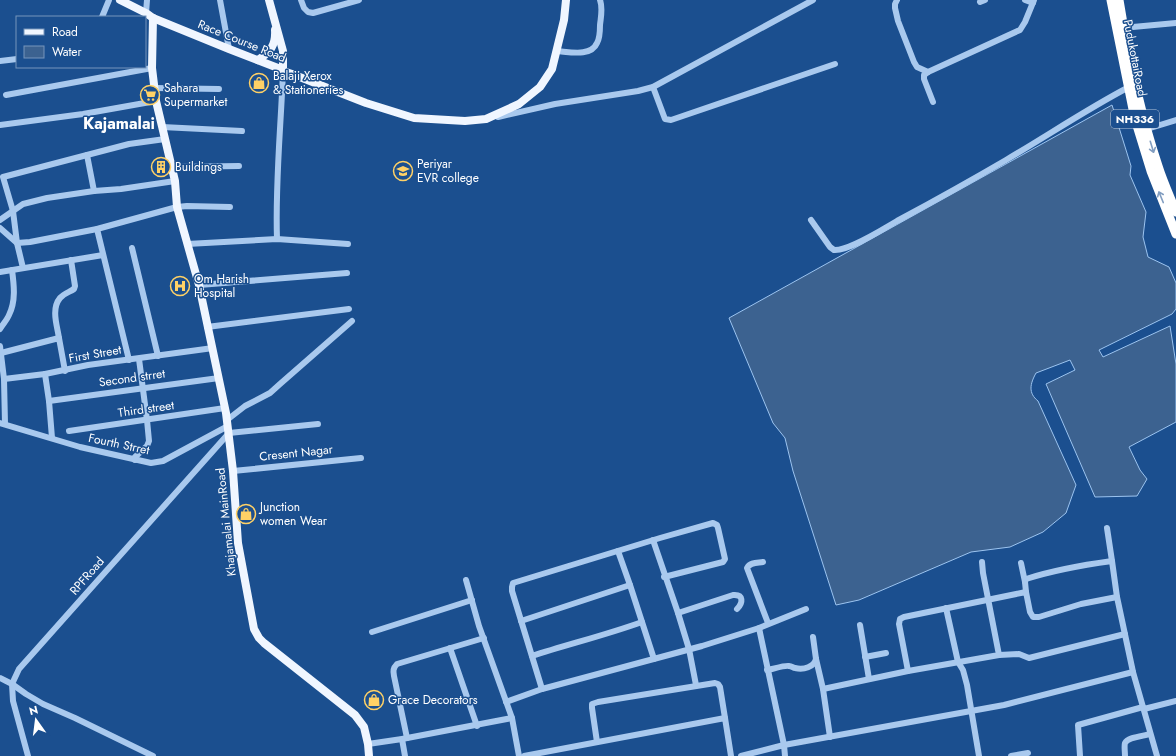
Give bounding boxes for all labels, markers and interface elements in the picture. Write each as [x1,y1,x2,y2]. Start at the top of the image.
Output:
street label: Race Course Road [195,15,289,67]
legend [16,16,146,68]
street label: PudukottaiRoad [1119,18,1151,98]
text: Road [52,23,78,41]
text: Water [52,43,83,61]
place label: Balaji Xerox & Stationeries [273,67,343,99]
shop icon: Balaji Xerox & Stationeries [248,72,270,94]
place label: Sahara Supermarket [164,79,228,111]
supermarket icon: Sahara Supermarket [139,84,161,106]
road number: NH336 [1111,110,1159,128]
district label: Kajamalai [83,112,155,135]
one-way arrow [1149,141,1156,154]
place label: Periyar EVR college [417,155,479,187]
building icon: Buildings [150,156,172,178]
place label: Buildings [175,158,222,176]
school or university icon: Periyar EVR college [392,160,414,182]
one-way arrow [1157,192,1165,204]
place label: Om Harish Hospital [194,270,249,302]
hospital icon: Om Harish Hospital [169,275,191,297]
street label: First Street [67,340,123,367]
street label: Second strret [98,364,166,392]
street label: Third street [117,396,175,422]
street label: Fourth Strret [87,429,151,459]
street label: Cresent Nagar [258,440,335,466]
street label: Khajamalai MainRoad [211,467,241,577]
place label: Junction women Wear [258,498,328,530]
shop icon: Junction women Wear [235,503,257,525]
street label: RPFRoad [65,553,109,599]
shop icon: Grace Decorators [363,689,385,711]
place label: Grace Decorators [388,691,478,709]
north arrow [16,700,56,740]
text: N [27,701,40,719]

